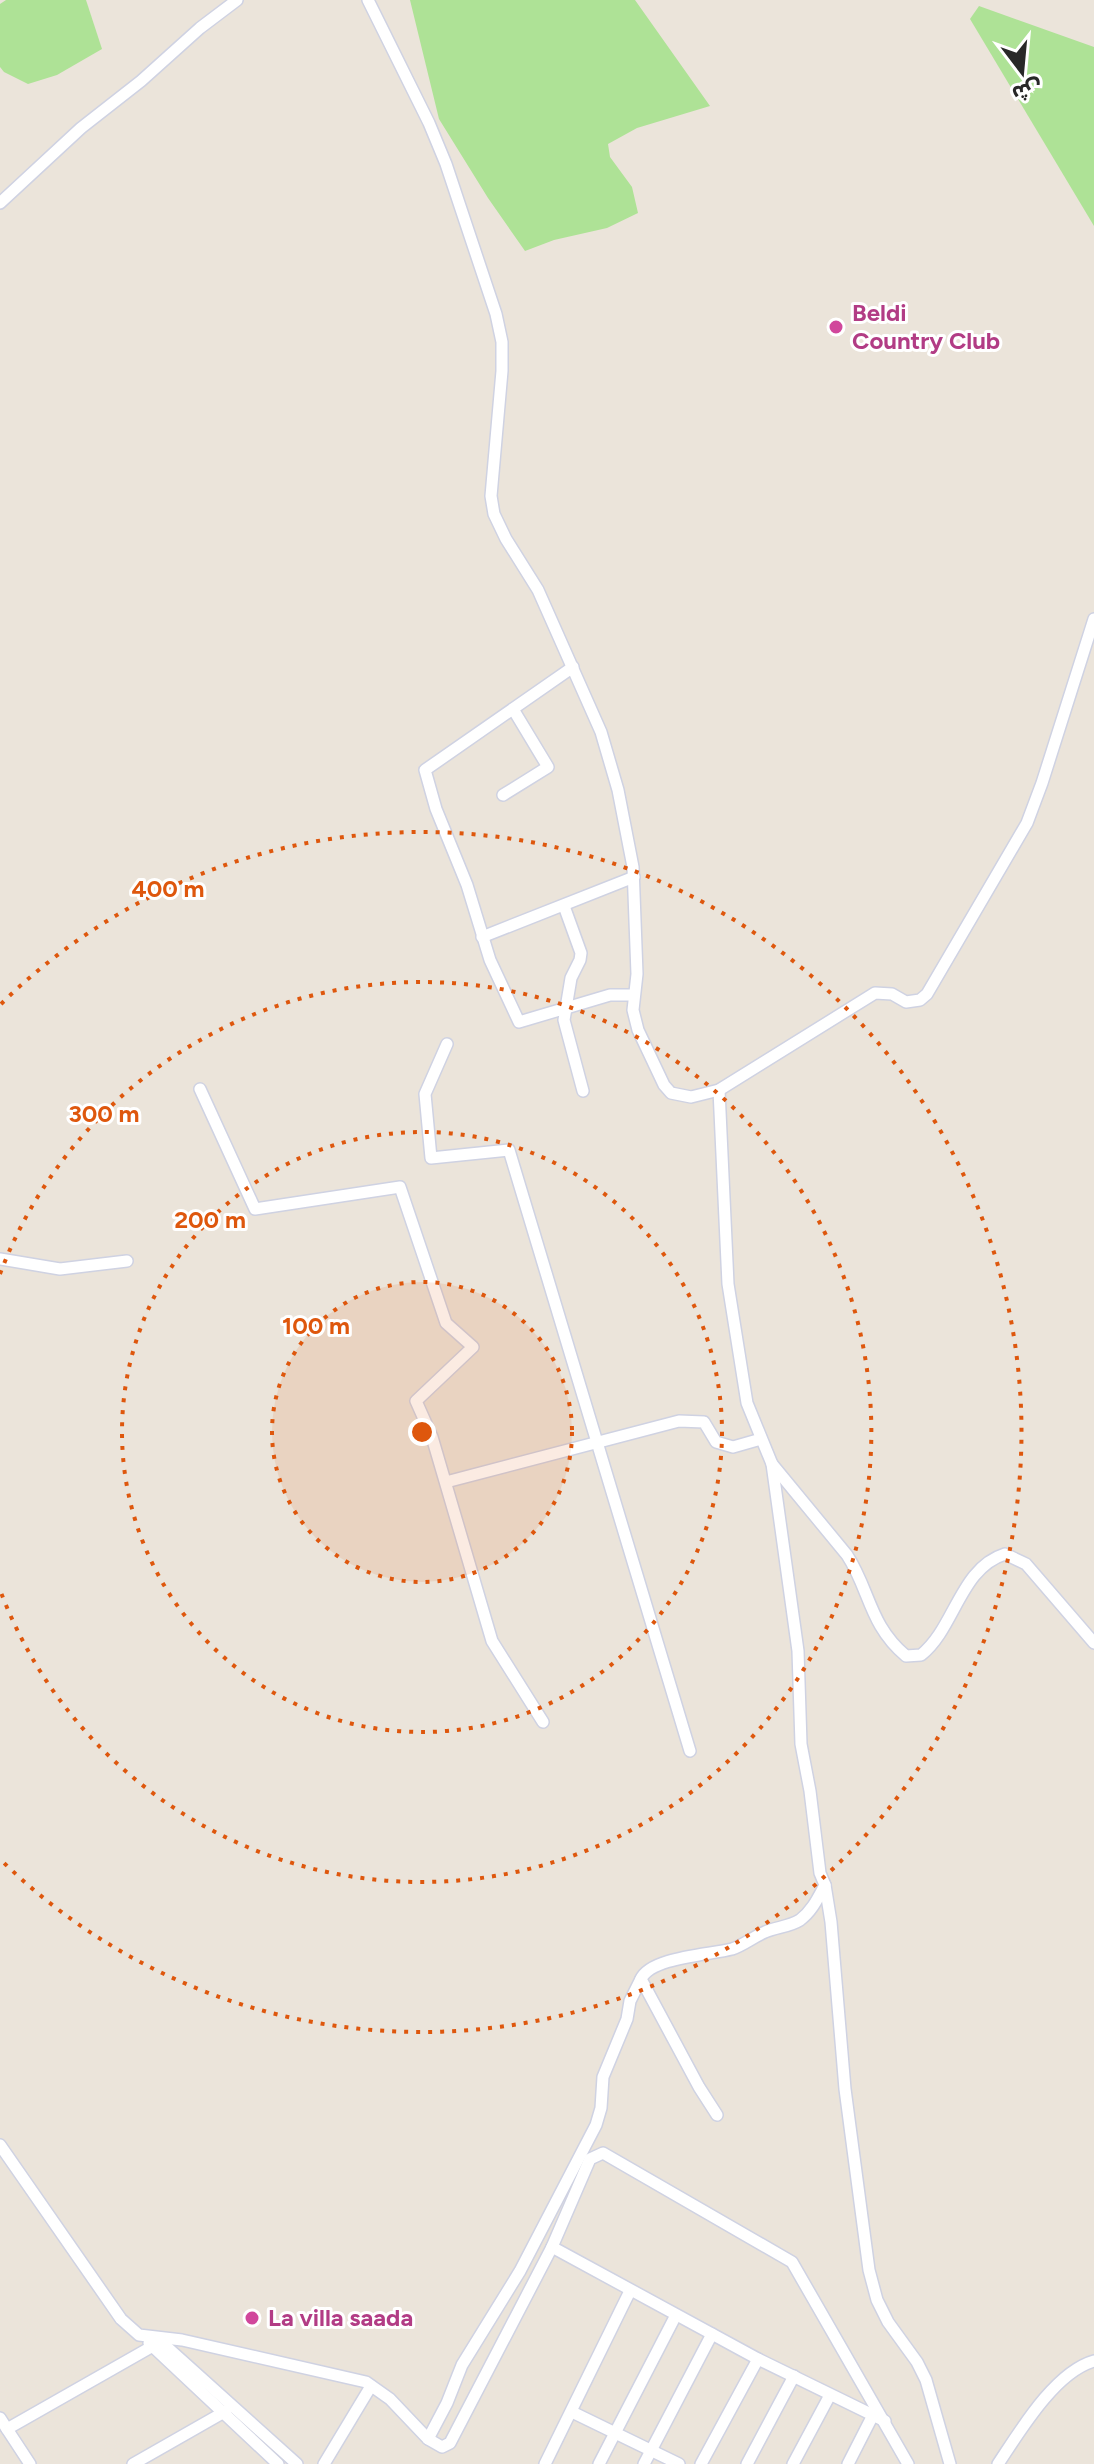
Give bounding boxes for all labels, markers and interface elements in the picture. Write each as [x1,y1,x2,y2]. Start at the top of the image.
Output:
north arrow [982,32,1062,112]
text: ش [1009,74,1046,108]
place label: Beldi Country Club [852,298,1000,355]
marker: Beldi Country Club [827,318,845,336]
text: 400 m [132,874,204,903]
text: 300 m [68,1099,140,1128]
text: 200 m [174,1205,246,1234]
text: 100 m [282,1311,350,1340]
centre of rings [408,1418,436,1446]
place label: La villa saada [268,2303,413,2332]
marker: La villa saada [243,2309,261,2327]

